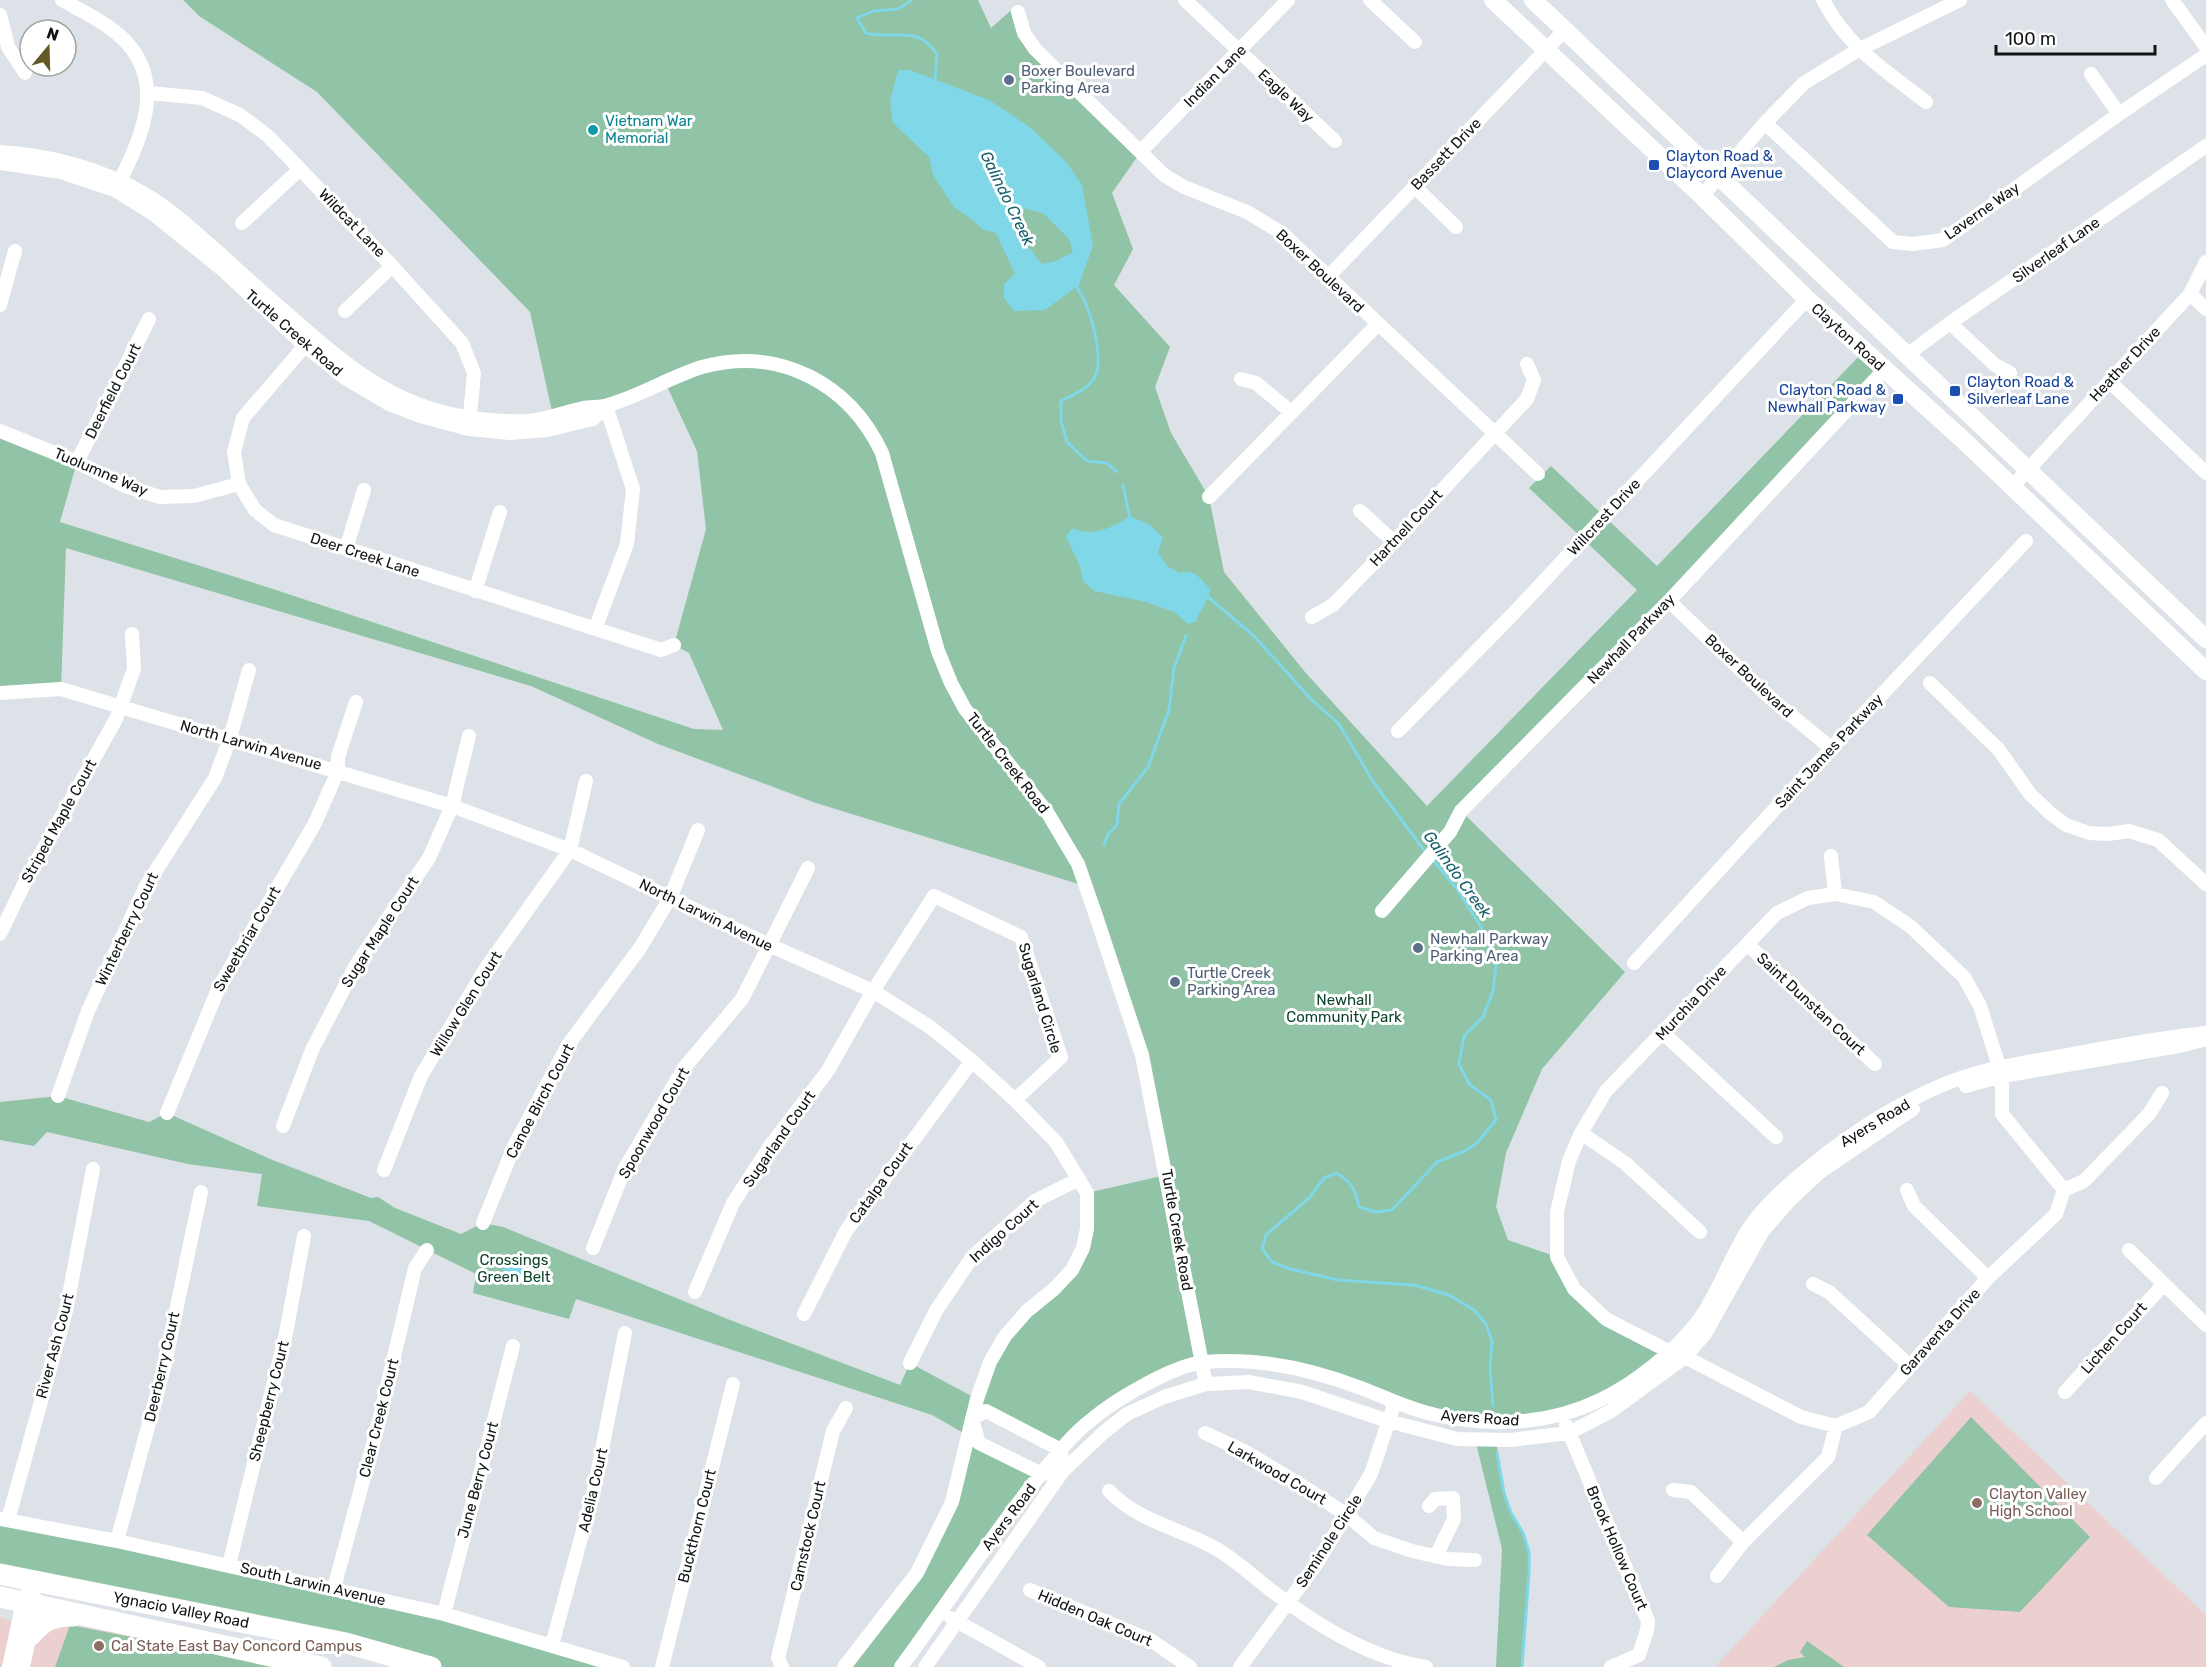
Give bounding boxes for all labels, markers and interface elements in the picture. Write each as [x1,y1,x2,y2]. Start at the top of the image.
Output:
north arrow [18,18,78,78]
scale bar [1996,18,2155,56]
text: N [44,23,61,45]
text: 100 m [2005,28,2056,50]
street label: Indian Lane [1180,41,1250,111]
place label: Boxer Boulevard Parking Area [1021,62,1135,97]
street label: Eagle Way [1254,66,1318,126]
marker: Boxer Boulevard Parking Area [1002,73,1016,87]
place label: Vietnam War Memorial [605,112,693,147]
street label: Bassett Drive [1407,114,1485,194]
marker: Vietnam War Memorial [586,123,600,137]
place label: Clayton Road & Claycord Avenue [1666,147,1783,182]
water label: Galindo Creek [976,148,1039,249]
marker: Clayton Road & Claycord Avenue [1647,158,1661,172]
street label: Laverne Way [1941,178,2023,244]
street label: Wildcat Lane [315,185,389,261]
street label: Silverleaf Lane [2009,213,2103,287]
street label: Boxer Boulevard [1272,226,1368,316]
street label: Turtle Creek Road [242,286,346,380]
street label: Clayton Road [1807,299,1889,375]
street label: Heather Drive [2086,323,2164,405]
street label: Deerfield Court [81,340,145,442]
place label: Clayton Road & Silverleaf Lane [1967,373,2074,408]
place label: Clayton Road & Newhall Parkway [1768,381,1887,416]
marker: Clayton Road & Silverleaf Lane [1948,384,1962,398]
marker: Clayton Road & Newhall Parkway [1891,392,1905,406]
street label: Tuolumne Way [51,444,151,500]
street label: Willcrest Drive [1564,475,1644,559]
street label: Hartnell Court [1366,486,1446,570]
street label: Deer Creek Lane [308,529,422,581]
street label: Newhall Parkway [1583,590,1679,688]
street label: Boxer Boulevard [1701,631,1797,721]
street label: Saint James Parkway [1771,690,1887,812]
street label: Turtle Creek Road [963,709,1053,817]
street label: North Larwin Avenue [178,716,324,774]
street label: Striped Maple Court [18,756,101,886]
water label: Galindo Creek [1420,827,1496,922]
street label: Winterberry Court [92,869,162,989]
street label: Sugar Maple Court [337,873,423,991]
street label: North Larwin Avenue [636,875,776,955]
street label: Sweetbriar Court [210,883,284,995]
place label: Newhall Parkway Parking Area [1430,930,1548,965]
street label: Sugarland Circle [1015,941,1065,1055]
marker: Newhall Parkway Parking Area [1411,941,1425,955]
street label: Willow Glen Court [426,948,506,1060]
street label: Saint Dunstan Court [1753,949,1869,1059]
street label: Murchia Drive [1652,962,1730,1044]
place label: Turtle Creek Parking Area [1187,964,1275,999]
marker: Turtle Creek Parking Area [1168,975,1182,989]
park label: Newhall Community Park [1286,991,1402,1026]
street label: Canoe Birch Court [502,1040,578,1162]
street label: Spoonwood Court [615,1064,693,1182]
street label: Sugarland Court [739,1087,819,1191]
street label: Ayers Road [1837,1095,1913,1151]
street label: Catalpa Court [845,1139,917,1227]
street label: Turtle Creek Road [1157,1168,1197,1292]
street label: Indigo Court [966,1195,1042,1267]
park label: Crossings Green Belt [477,1251,551,1286]
street label: Garaventa Drive [1896,1285,1984,1379]
street label: River Ash Court [32,1291,78,1401]
street label: Lichen Court [2077,1298,2151,1377]
street label: Deerberry Court [141,1310,183,1424]
street label: Sheepberry Court [245,1339,293,1463]
street label: Clear Creek Court [355,1356,403,1479]
street label: Ayers Road [1440,1406,1520,1430]
street label: June Berry Court [454,1419,502,1540]
street label: Larkwood Court [1224,1437,1330,1509]
street label: Adelia Court [575,1446,611,1534]
street label: Buckthorn Court [674,1467,720,1585]
street label: Camstock Court [787,1479,829,1593]
street label: Ayers Road [978,1480,1040,1554]
street label: Brook Hollow Court [1583,1483,1651,1613]
place label: Clayton Valley High School [1989,1485,2087,1520]
street label: Seminole Circle [1292,1491,1366,1591]
marker: Clayton Valley High School [1970,1496,1984,1510]
street label: South Larwin Avenue [239,1559,387,1609]
street label: Hidden Oak Court [1035,1586,1155,1650]
street label: Ygnacio Valley Road [111,1588,251,1632]
place label: Cal State East Bay Concord Campus [111,1637,362,1655]
marker: Cal State East Bay Concord Campus [92,1639,106,1653]

